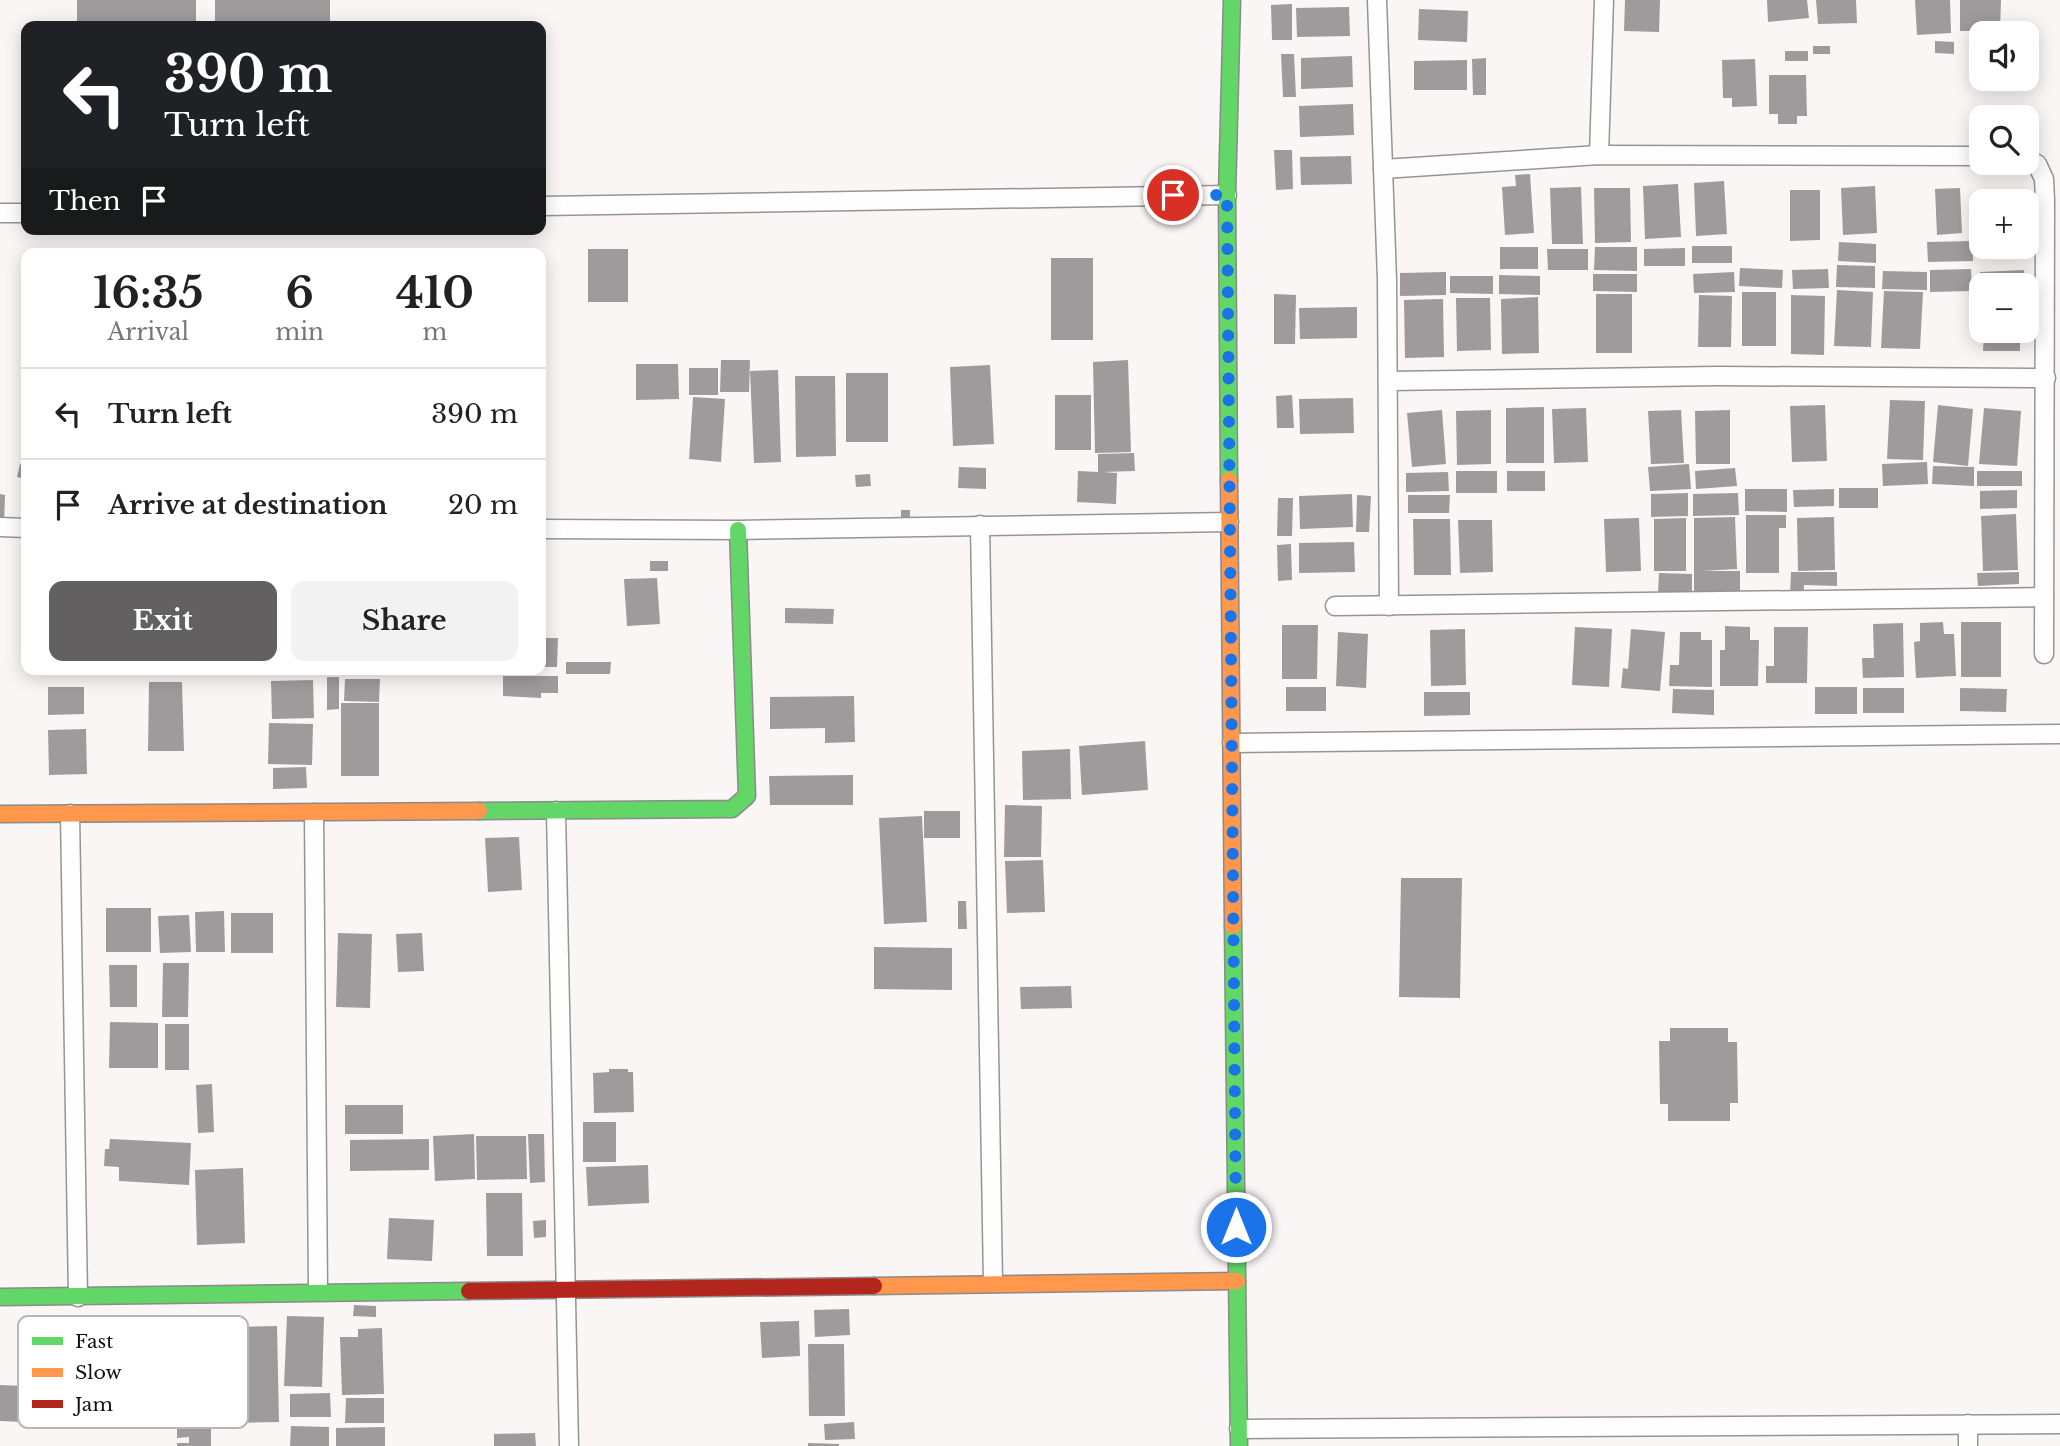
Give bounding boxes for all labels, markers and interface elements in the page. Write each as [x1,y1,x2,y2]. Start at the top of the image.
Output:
map controls [1969,21,2039,343]
button: sound [1969,21,2039,91]
text: 390 m [164,44,332,105]
icon: left [49,49,140,140]
text: Turn left [164,105,310,145]
button: search [1969,105,2039,175]
pin [1143,165,1203,225]
icon: arrive [1154,176,1192,214]
icon: arrive [135,182,173,220]
text: Then [49,185,121,217]
button: + [1969,189,2039,259]
text: 16:35 [93,267,203,319]
text: 6 [286,267,314,319]
text: 410 [396,267,474,319]
button: − [1969,273,2039,343]
text: Arrival [108,318,189,346]
text: min [275,318,324,346]
text: m [423,318,447,346]
icon: left [49,395,87,433]
text: Turn left [108,398,232,430]
text: 390 m [431,398,518,430]
icon: arrive [49,486,87,524]
text: Arrive at destination [108,489,388,521]
text: 20 m [448,489,518,521]
button: Exit [49,581,277,661]
button: Share [291,581,518,661]
position arrow [1199,1190,1273,1264]
legend [18,1316,248,1428]
text: Fast [75,1330,114,1353]
text: Slow [75,1361,122,1384]
text: Jam [72,1393,113,1416]

